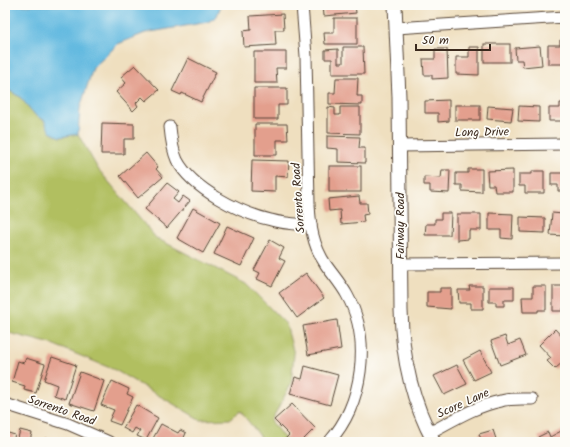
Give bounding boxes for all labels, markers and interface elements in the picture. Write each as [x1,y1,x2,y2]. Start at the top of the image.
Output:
scale bar [416,26,490,52]
text: 50 m [422,31,449,50]
street label: Long Drive [455,123,510,142]
street label: Sorrento Road [286,161,310,234]
street label: Fairway Road [391,192,410,259]
street label: Score Lane [434,383,493,423]
street label: Sorrento Road [25,390,99,431]

